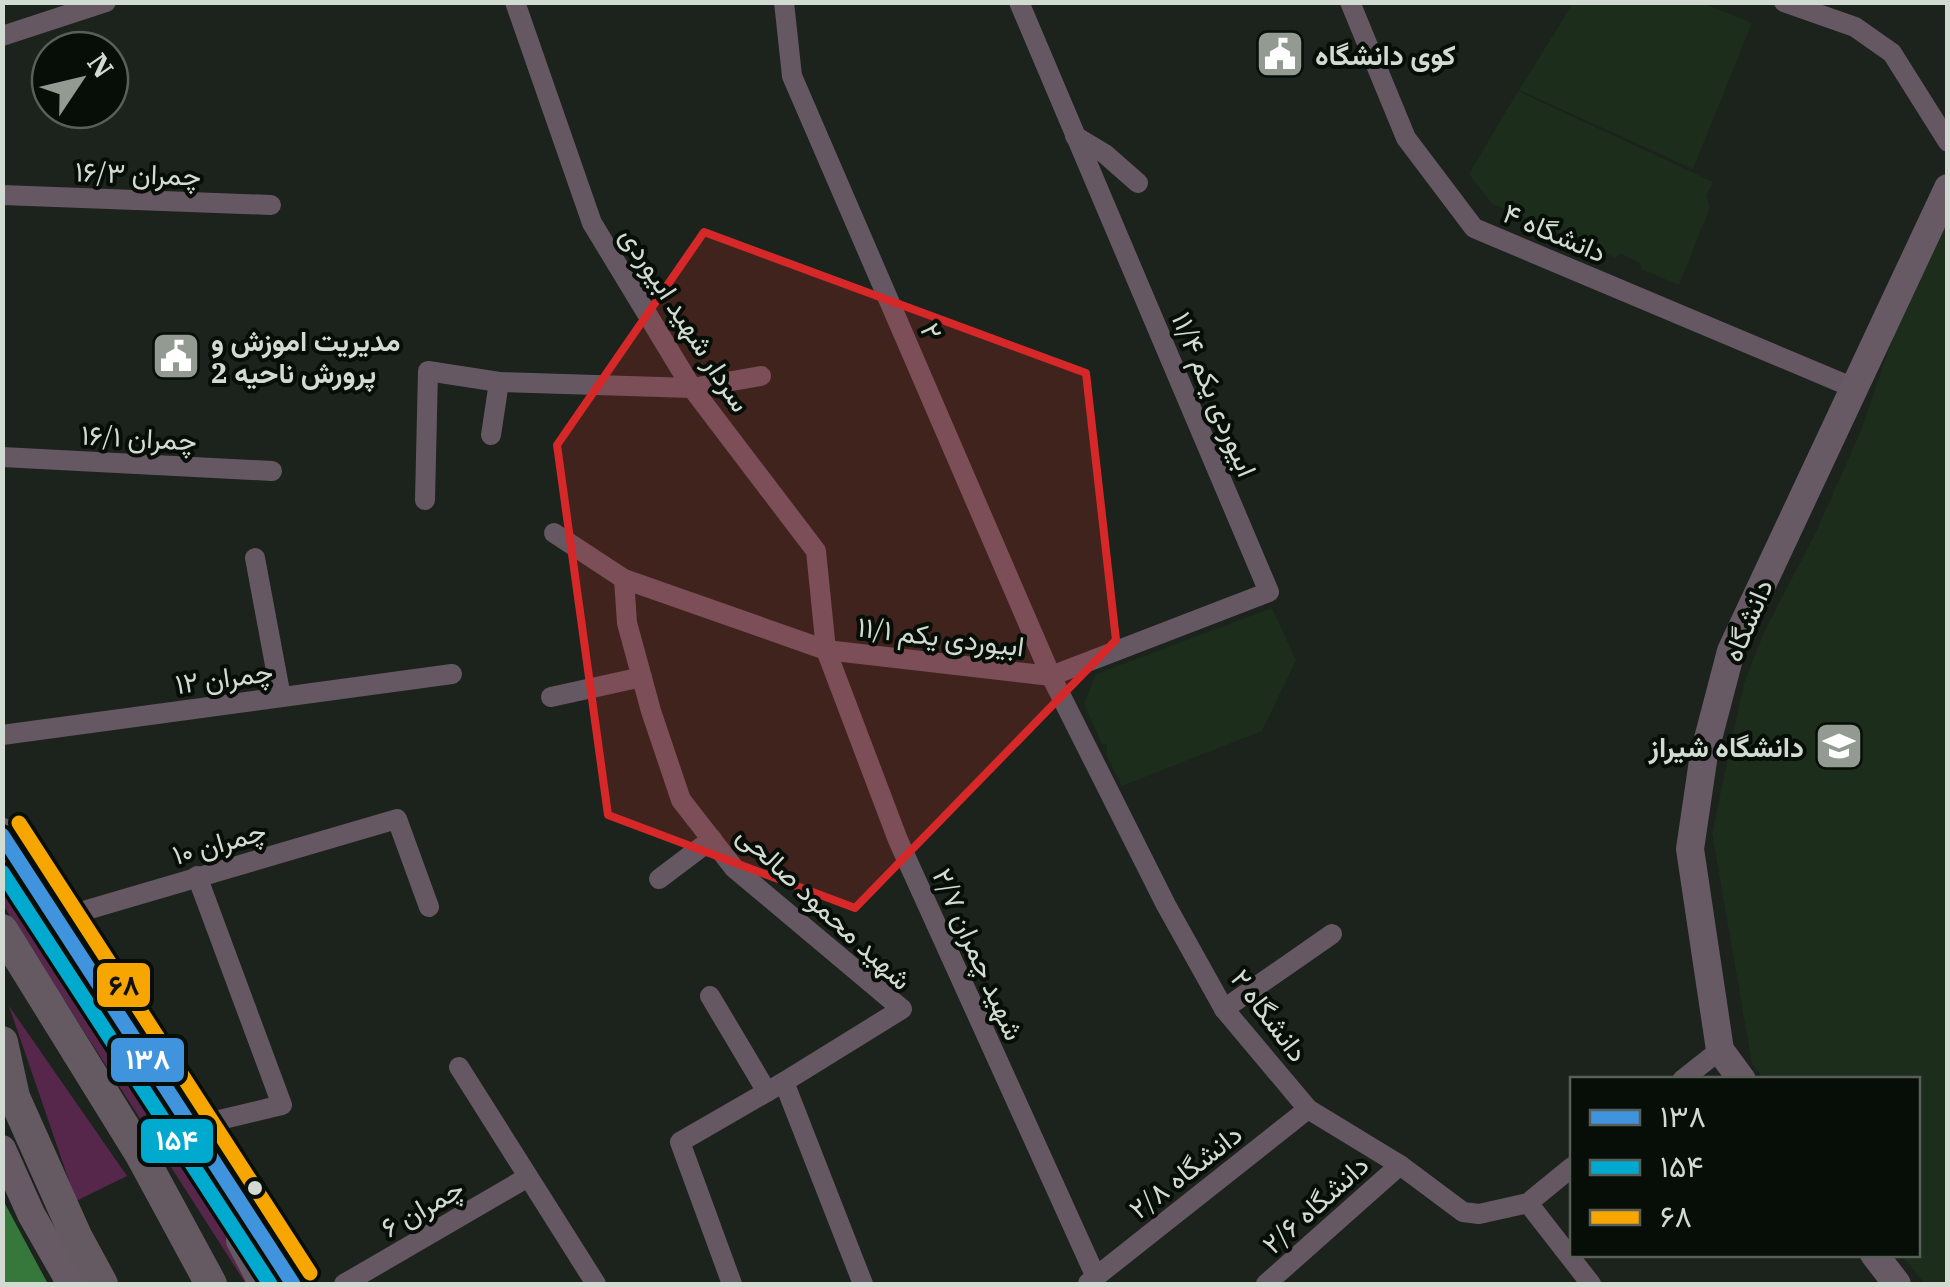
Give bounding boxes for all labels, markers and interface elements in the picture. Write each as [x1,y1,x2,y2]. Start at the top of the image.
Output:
public building icon: کوی دانشگاه [1254,28,1306,80]
north arrow [30,30,130,130]
place label: کوی دانشگاه [1315,36,1456,73]
text: N [79,46,122,85]
street label: ۱۶/۳ چمران [74,152,202,195]
street label: ۴ دانشگاه [1498,194,1612,270]
street label: سردار شهید ابیوردی [612,219,760,419]
street label: ۱۱/۴ ابیوردی یکم [1163,306,1266,482]
street label: ۲ [912,317,952,345]
place label: مدیریت اموزش و پرورش ناحیه 2 [211,322,400,393]
public building icon: مدیریت اموزش و پرورش ناحیه 2 [150,330,202,382]
street label: ۱۶/۱ چمران [80,415,198,460]
street label: دانشگاه [1713,573,1781,667]
street label: ۱۱/۱ ابیوردی یکم [855,607,1026,666]
street label: ۱۲ چمران [173,652,275,703]
school or university icon: دانشگاه شیراز [1813,720,1865,772]
place label: دانشگاه شیراز [1648,728,1804,765]
street label: ۱۰ چمران [168,811,270,874]
street label: شهید محمود صالحی [730,816,920,998]
street label: ۲/۷ شهید چمران [924,862,1033,1046]
line badge: ۶۸ [95,961,152,1009]
street label: ۲ دانشگاه [1223,961,1317,1069]
text: ۶۸ [108,966,140,1003]
line badge: ۱۳۸ [109,1036,186,1084]
text: ۱۳۸ [126,1040,170,1077]
legend [1570,1077,1920,1257]
text: ۱۳۸ [1660,1096,1706,1135]
street label: ۲/۸ دانشگاه [1121,1115,1249,1227]
line badge: ۱۵۴ [139,1117,215,1165]
text: ۱۵۴ [156,1121,198,1158]
street label: ۲/۶ دانشگاه [1254,1146,1376,1262]
text: ۱۵۴ [1660,1146,1704,1185]
street label: ۶ چمران [374,1169,470,1246]
unlabelled marker [245,1178,265,1198]
text: ۶۸ [1660,1196,1692,1235]

